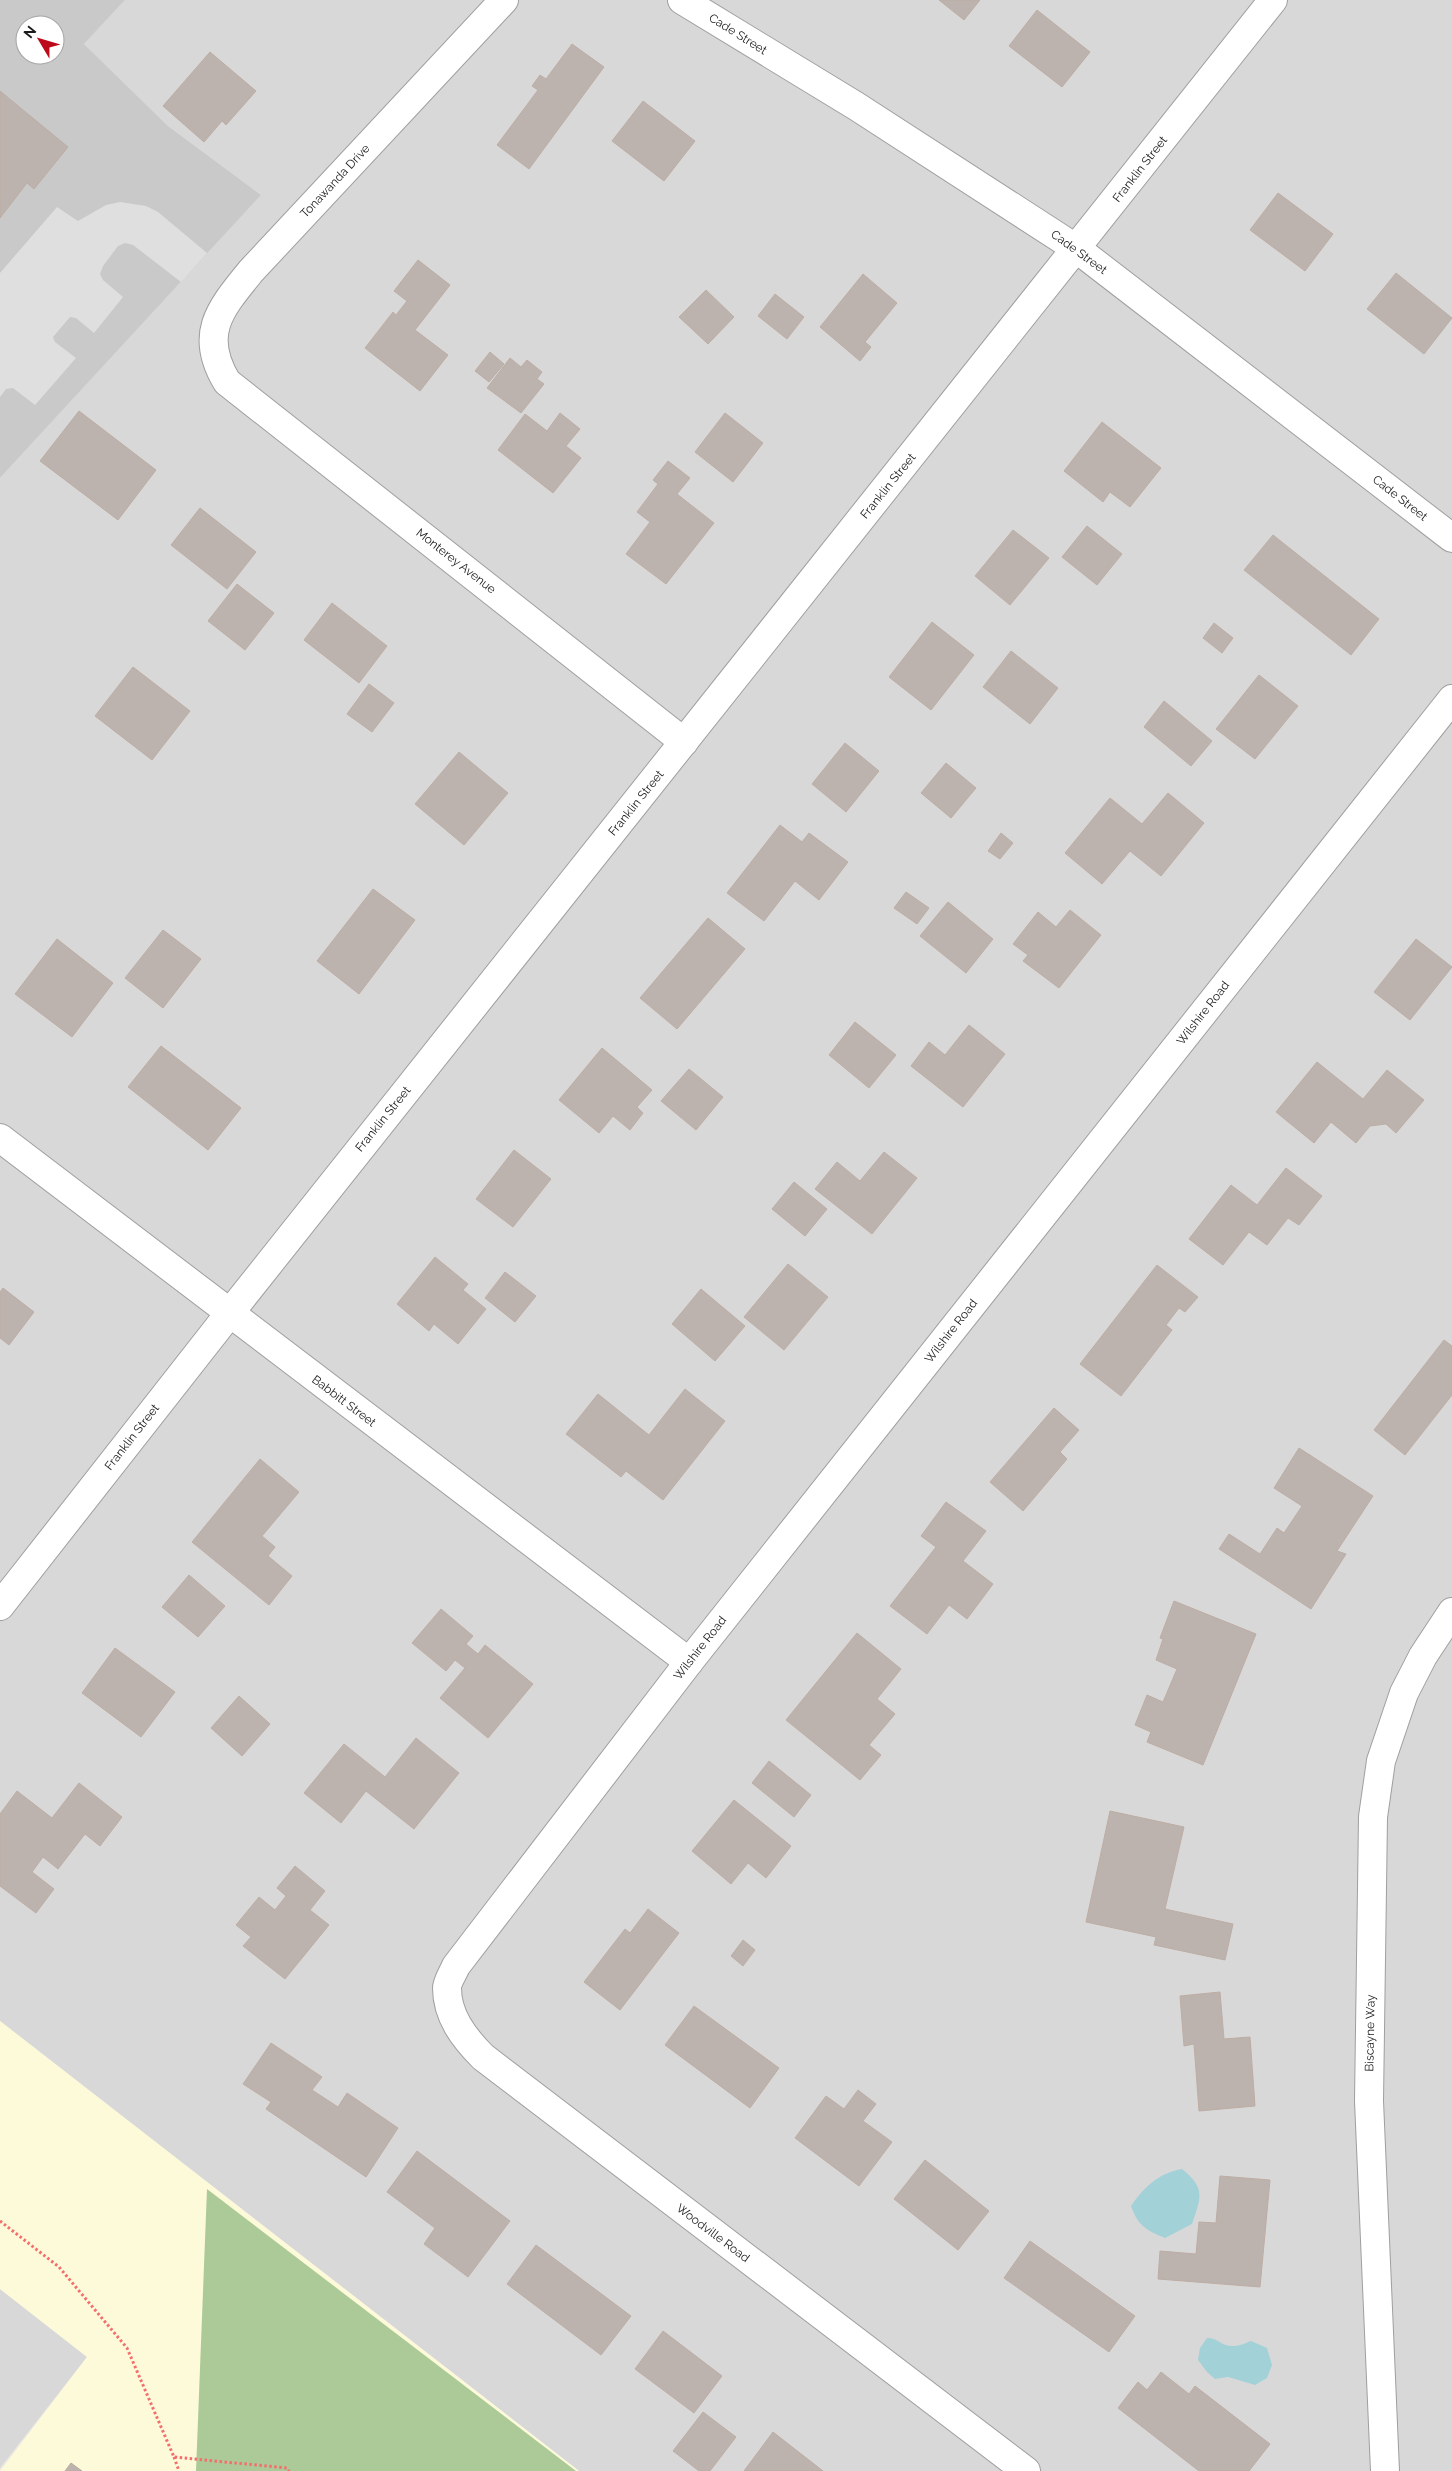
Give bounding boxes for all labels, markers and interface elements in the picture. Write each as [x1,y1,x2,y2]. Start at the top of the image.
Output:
street label: Cade Street [706,11,770,57]
north arrow [15,15,65,65]
text: N [20,23,39,41]
street label: Franklin Street [1110,133,1170,205]
street label: Tonawanda Drive [297,141,373,221]
street label: Cade Street [1048,227,1110,277]
street label: Franklin Street [857,451,919,521]
street label: Cade Street [1370,472,1430,524]
street label: Monterey Avenue [413,526,499,596]
street label: Franklin Street [605,768,667,838]
street label: Wilshire Road [1174,978,1232,1048]
street label: Franklin Street [352,1084,414,1154]
street label: Wilshire Road [922,1296,980,1366]
street label: Babbitt Street [309,1372,379,1430]
street label: Franklin Street [102,1401,162,1473]
street label: Wilshire Road [671,1613,729,1683]
street label: Biscayne Way [1362,1994,1378,2072]
street label: Woodville Road [674,2201,752,2265]

